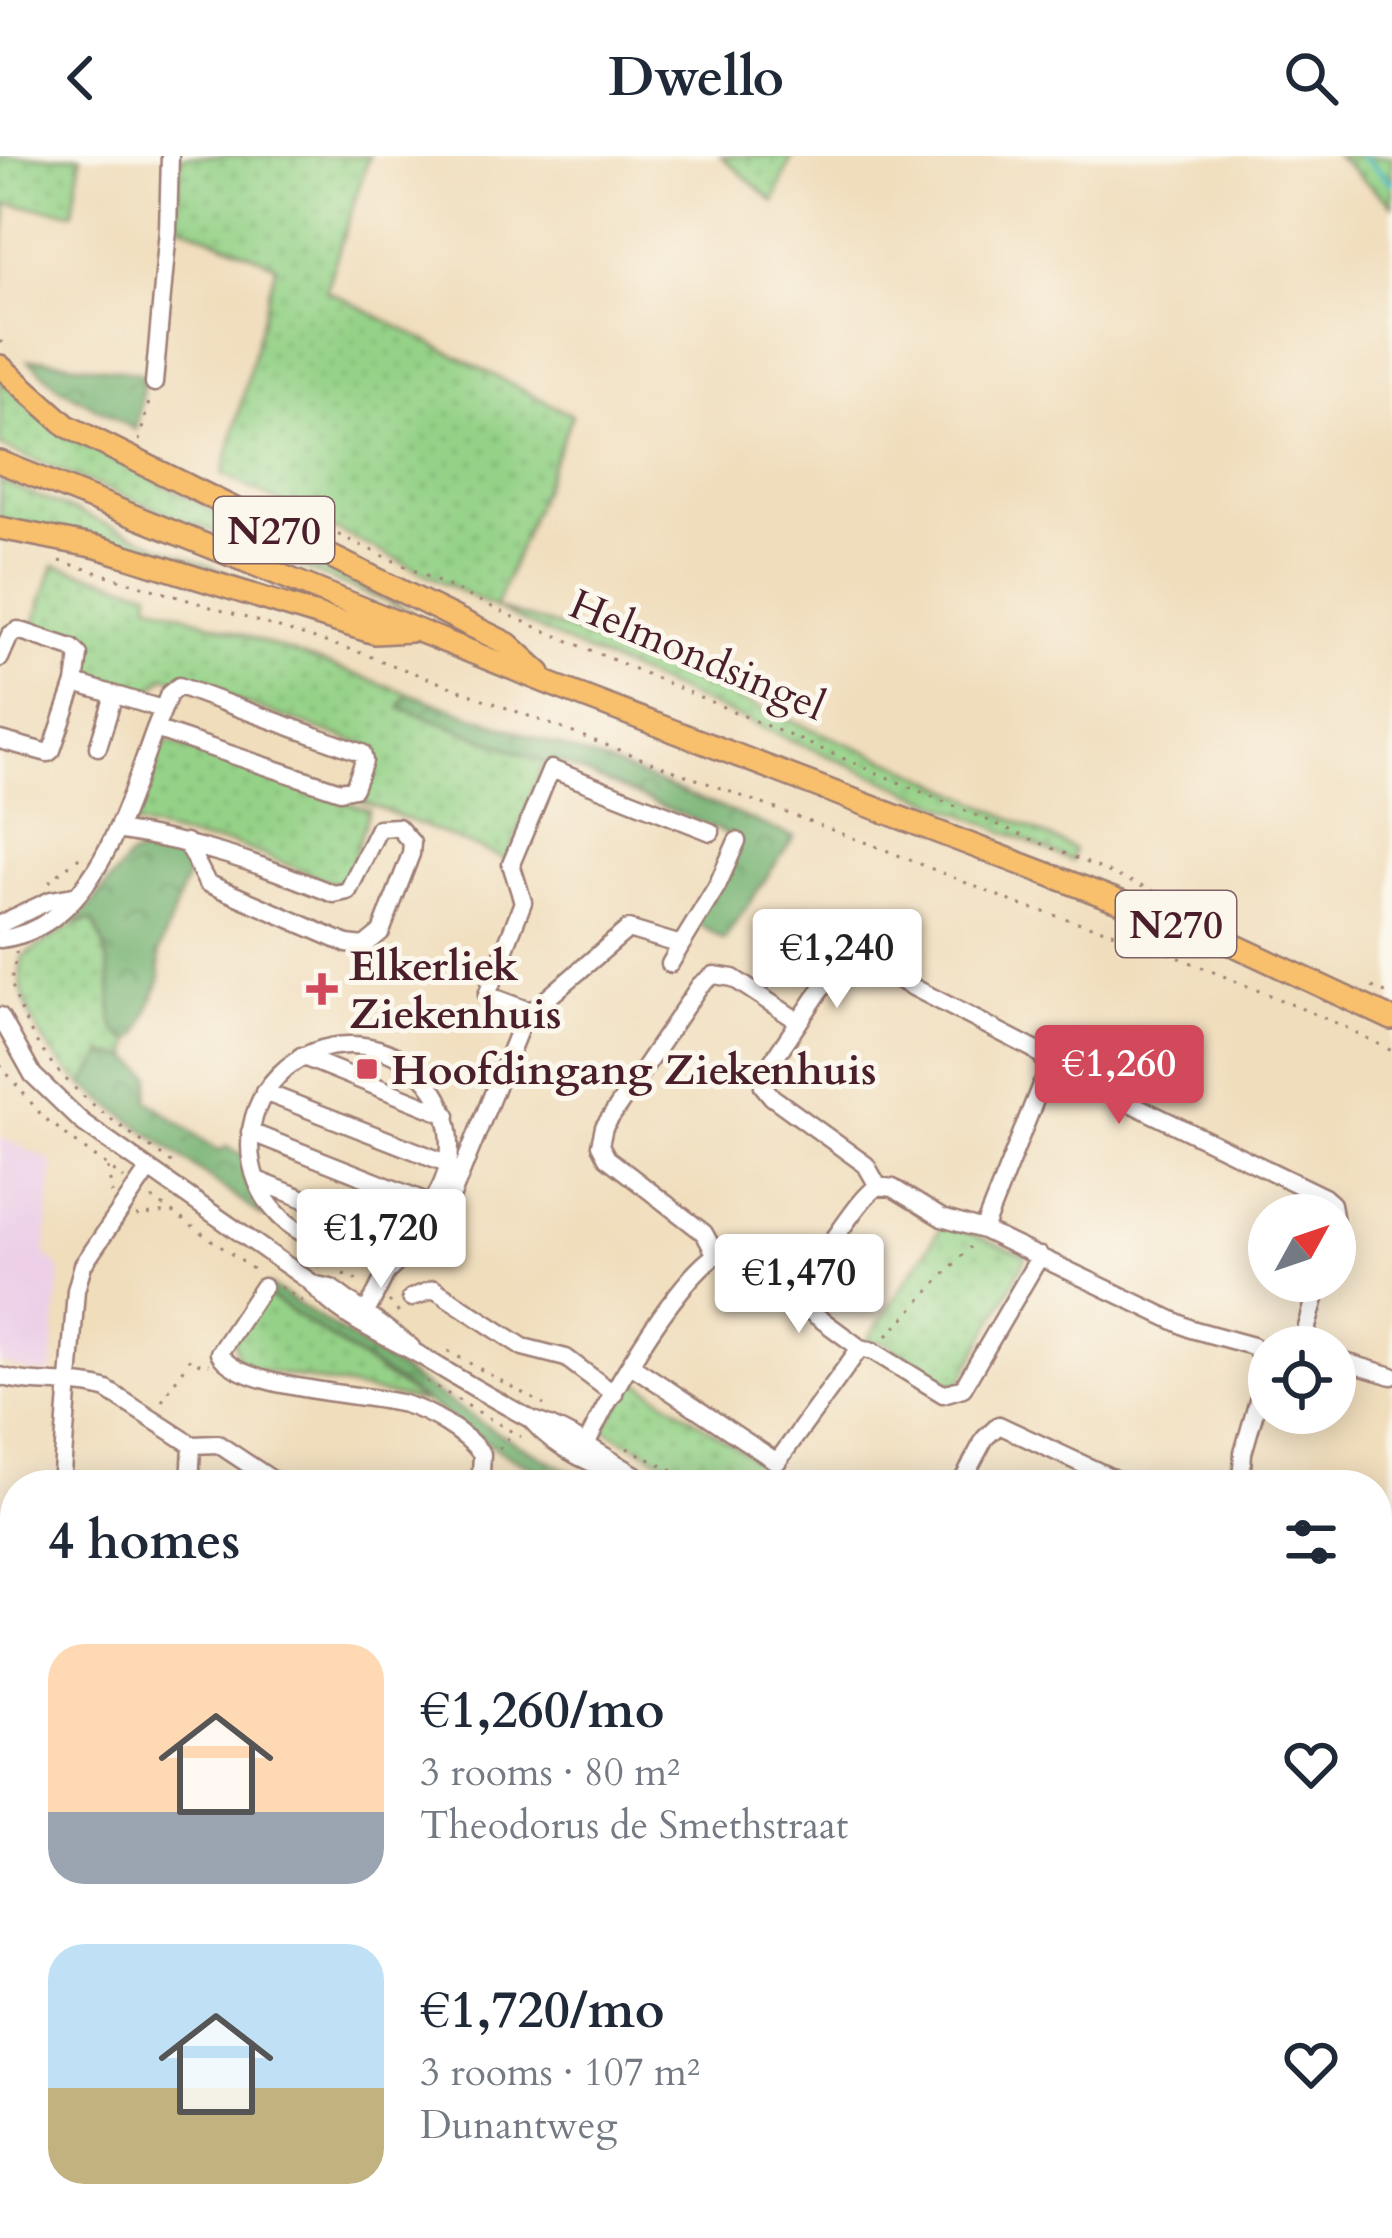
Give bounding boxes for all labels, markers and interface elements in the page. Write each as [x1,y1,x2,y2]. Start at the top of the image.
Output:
text: Dwello [608,42,784,115]
icon: back [48,45,114,111]
icon: search [1278,45,1344,111]
road number: N270 [214,497,334,563]
street label: Helmondsingel [561,576,834,735]
road number: N270 [1116,891,1236,957]
pin: €1,240 [739,909,935,1011]
text: €1,240 [780,921,894,974]
place label: Elkerliek Ziekenhuis [349,938,562,1043]
marker: Elkerliek Ziekenhuis [306,973,338,1005]
pin: €1,260 [1021,1025,1217,1127]
text: €1,260 [1062,1037,1176,1090]
place label: Hoofdingang Ziekenhuis [391,1042,876,1099]
marker: Hoofdingang Ziekenhuis [354,1056,380,1082]
pin: €1,720 [283,1189,479,1291]
north arrow [1248,1194,1356,1302]
map controls [1248,1194,1356,1434]
text: €1,720 [324,1201,438,1254]
pin: €1,470 [701,1234,897,1336]
text: €1,470 [742,1246,856,1299]
button: locate [1248,1326,1356,1434]
text: 4 homes [48,1507,240,1577]
icon: filters [1278,1509,1344,1575]
text: €1,260/mo [420,1676,665,1746]
icon: home [144,1692,288,1836]
icon: heart [1278,1731,1344,1797]
text: 3 rooms · 80 m² [420,1746,680,1799]
text: Theodorus de Smethstraat [420,1799,848,1852]
text: €1,720/mo [420,1976,665,2046]
icon: home [144,1992,288,2136]
icon: heart [1278,2031,1344,2097]
text: 3 rooms · 107 m² [420,2046,700,2099]
text: Dunantweg [420,2099,617,2152]

